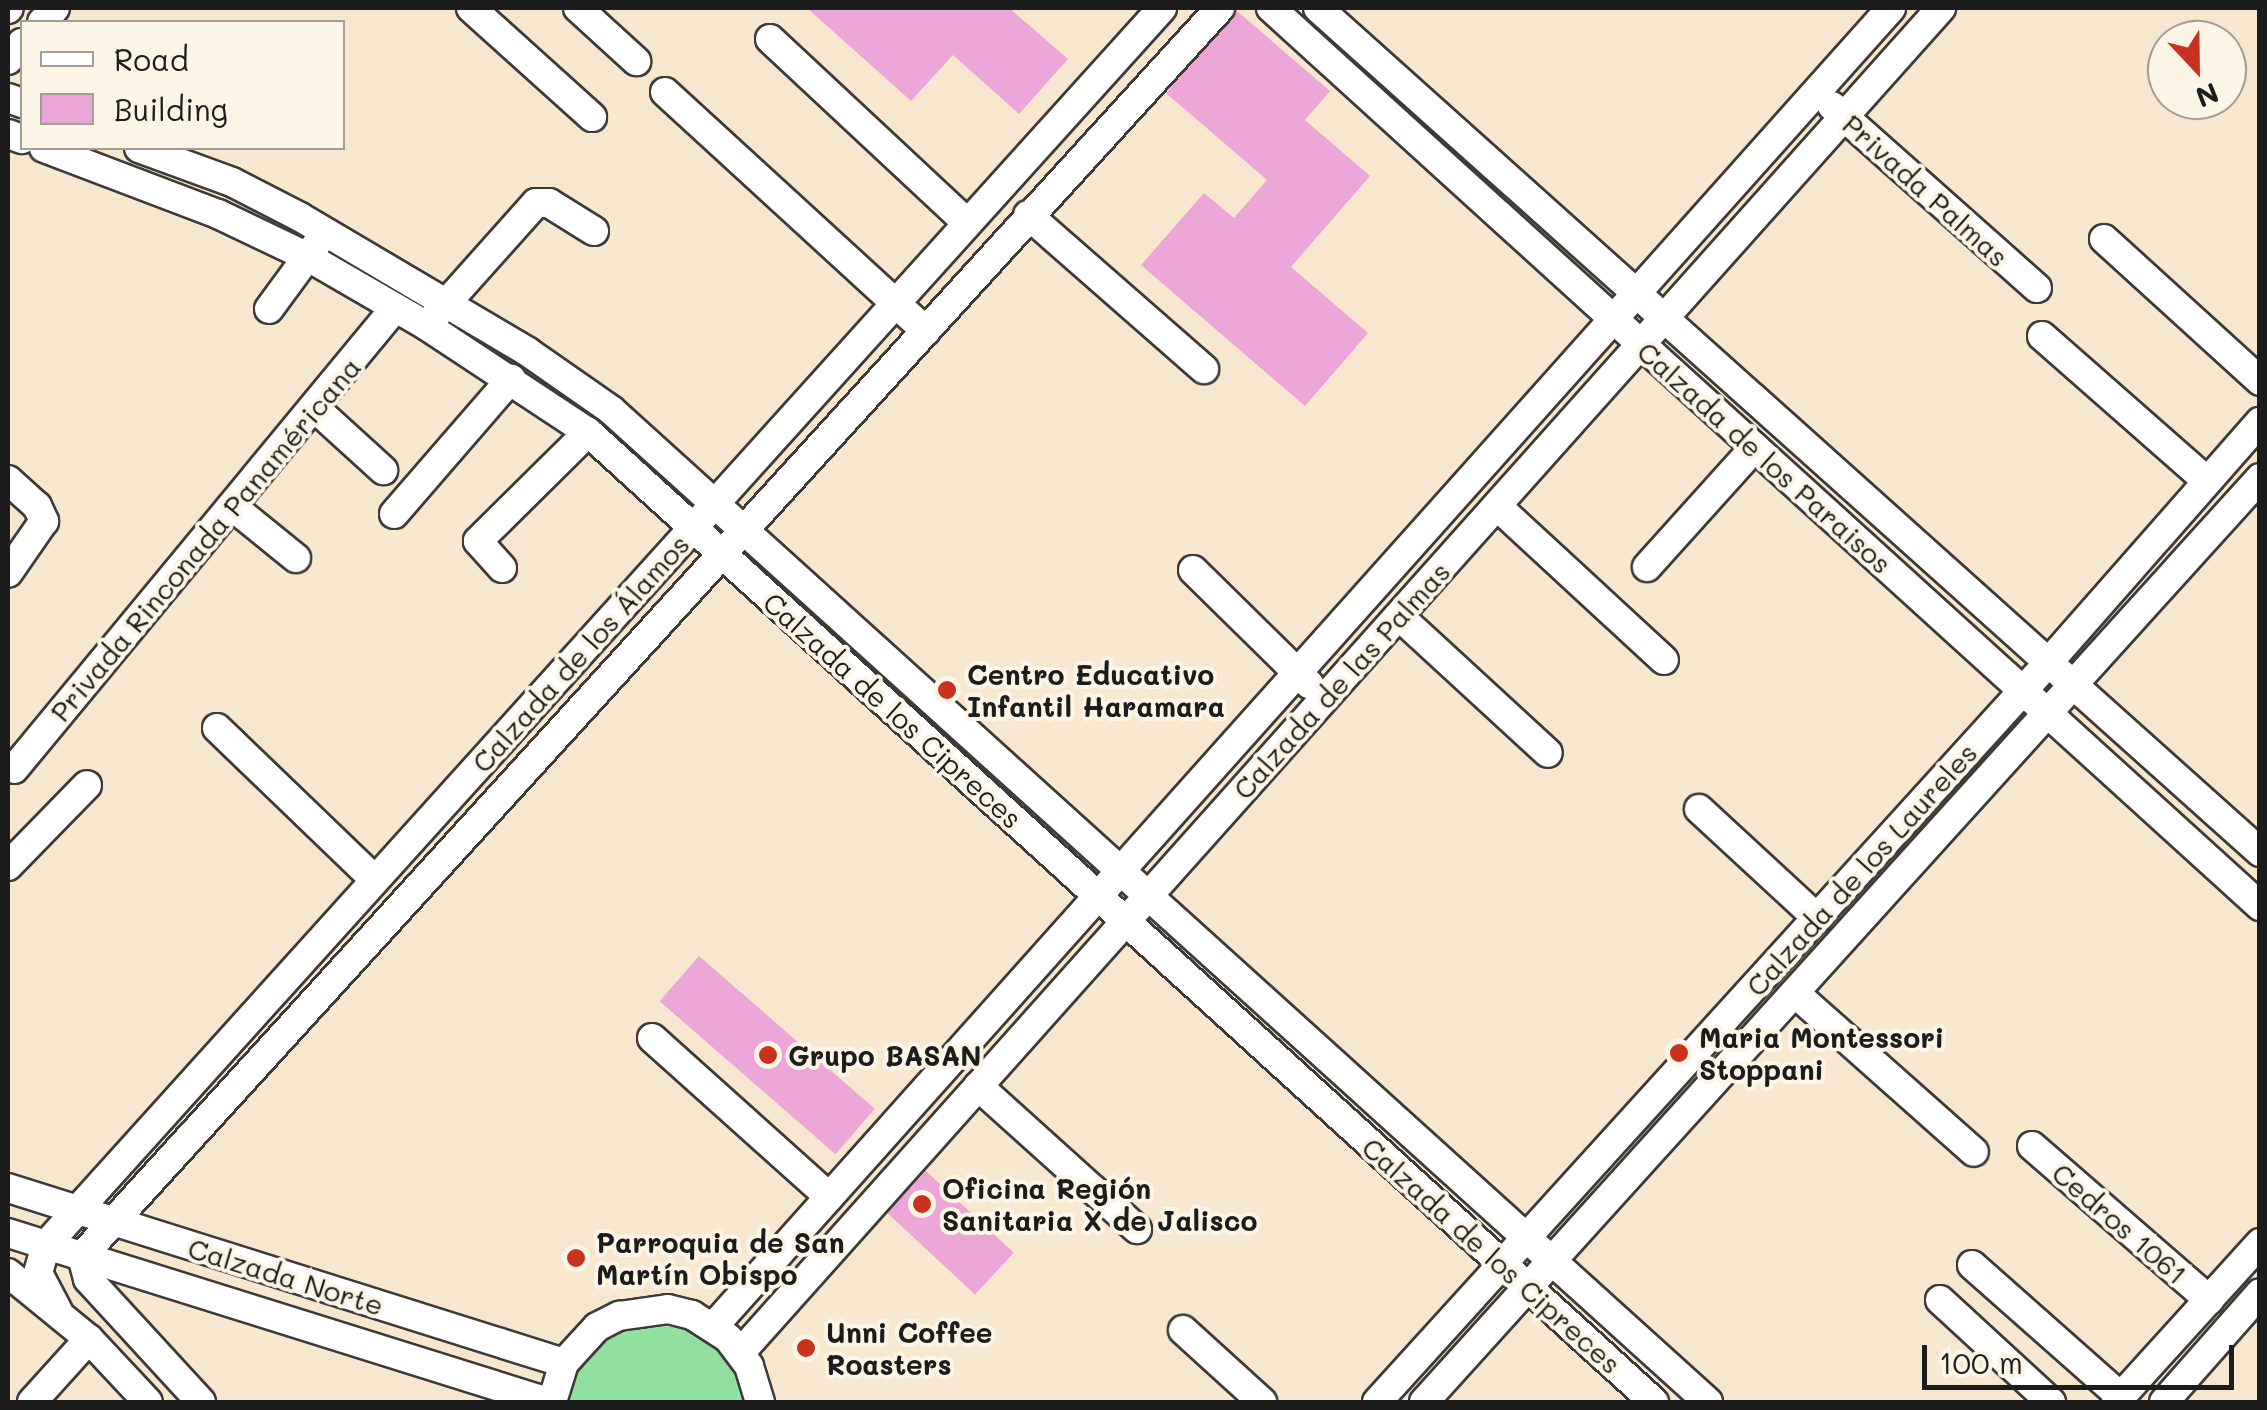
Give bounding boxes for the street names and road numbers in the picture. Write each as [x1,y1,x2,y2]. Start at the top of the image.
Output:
street label: Privada Palmas [1836,107,2016,273]
street label: Calzada de los Paraisos [1631,334,1899,580]
street label: Privada Rinconada Panaméricana [43,350,367,728]
street label: Calzada de los Álamos [464,527,696,779]
street label: Calzada de las Palmas [1226,554,1456,806]
street label: Calzada de los Cipreces [757,585,1029,835]
street label: Calzada de los Laureles [1739,736,1983,1002]
street label: Calzada de los Cipreces [1356,1130,1628,1380]
street label: Cedros 1061 [2046,1155,2194,1291]
street label: Calzada Norte [184,1230,388,1322]

